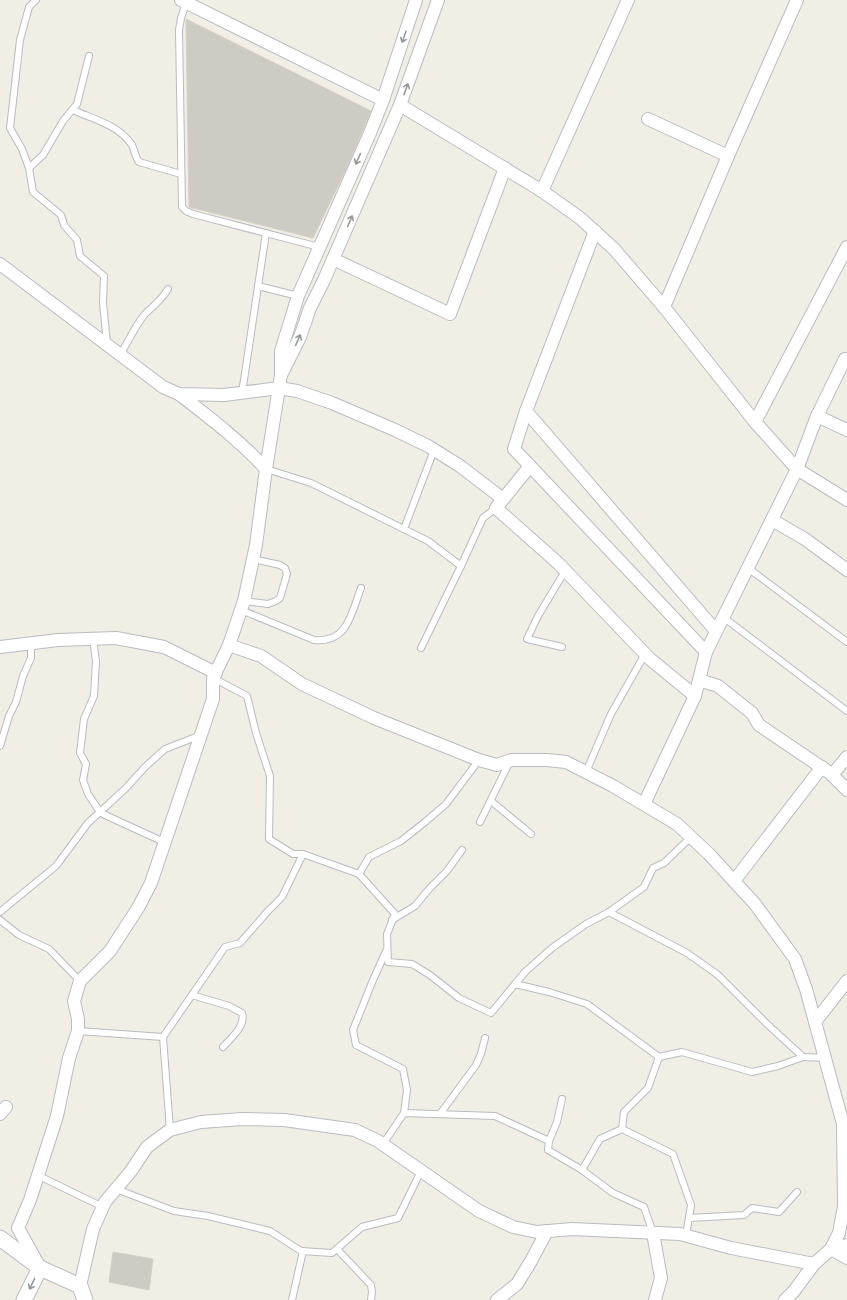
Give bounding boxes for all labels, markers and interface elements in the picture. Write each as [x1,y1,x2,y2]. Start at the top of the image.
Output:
one-way arrow [400,30,407,43]
one-way arrow [403,82,410,95]
one-way arrow [354,152,362,164]
one-way arrow [347,216,354,228]
one-way arrow [295,335,302,347]
one-way arrow [28,1277,35,1289]

